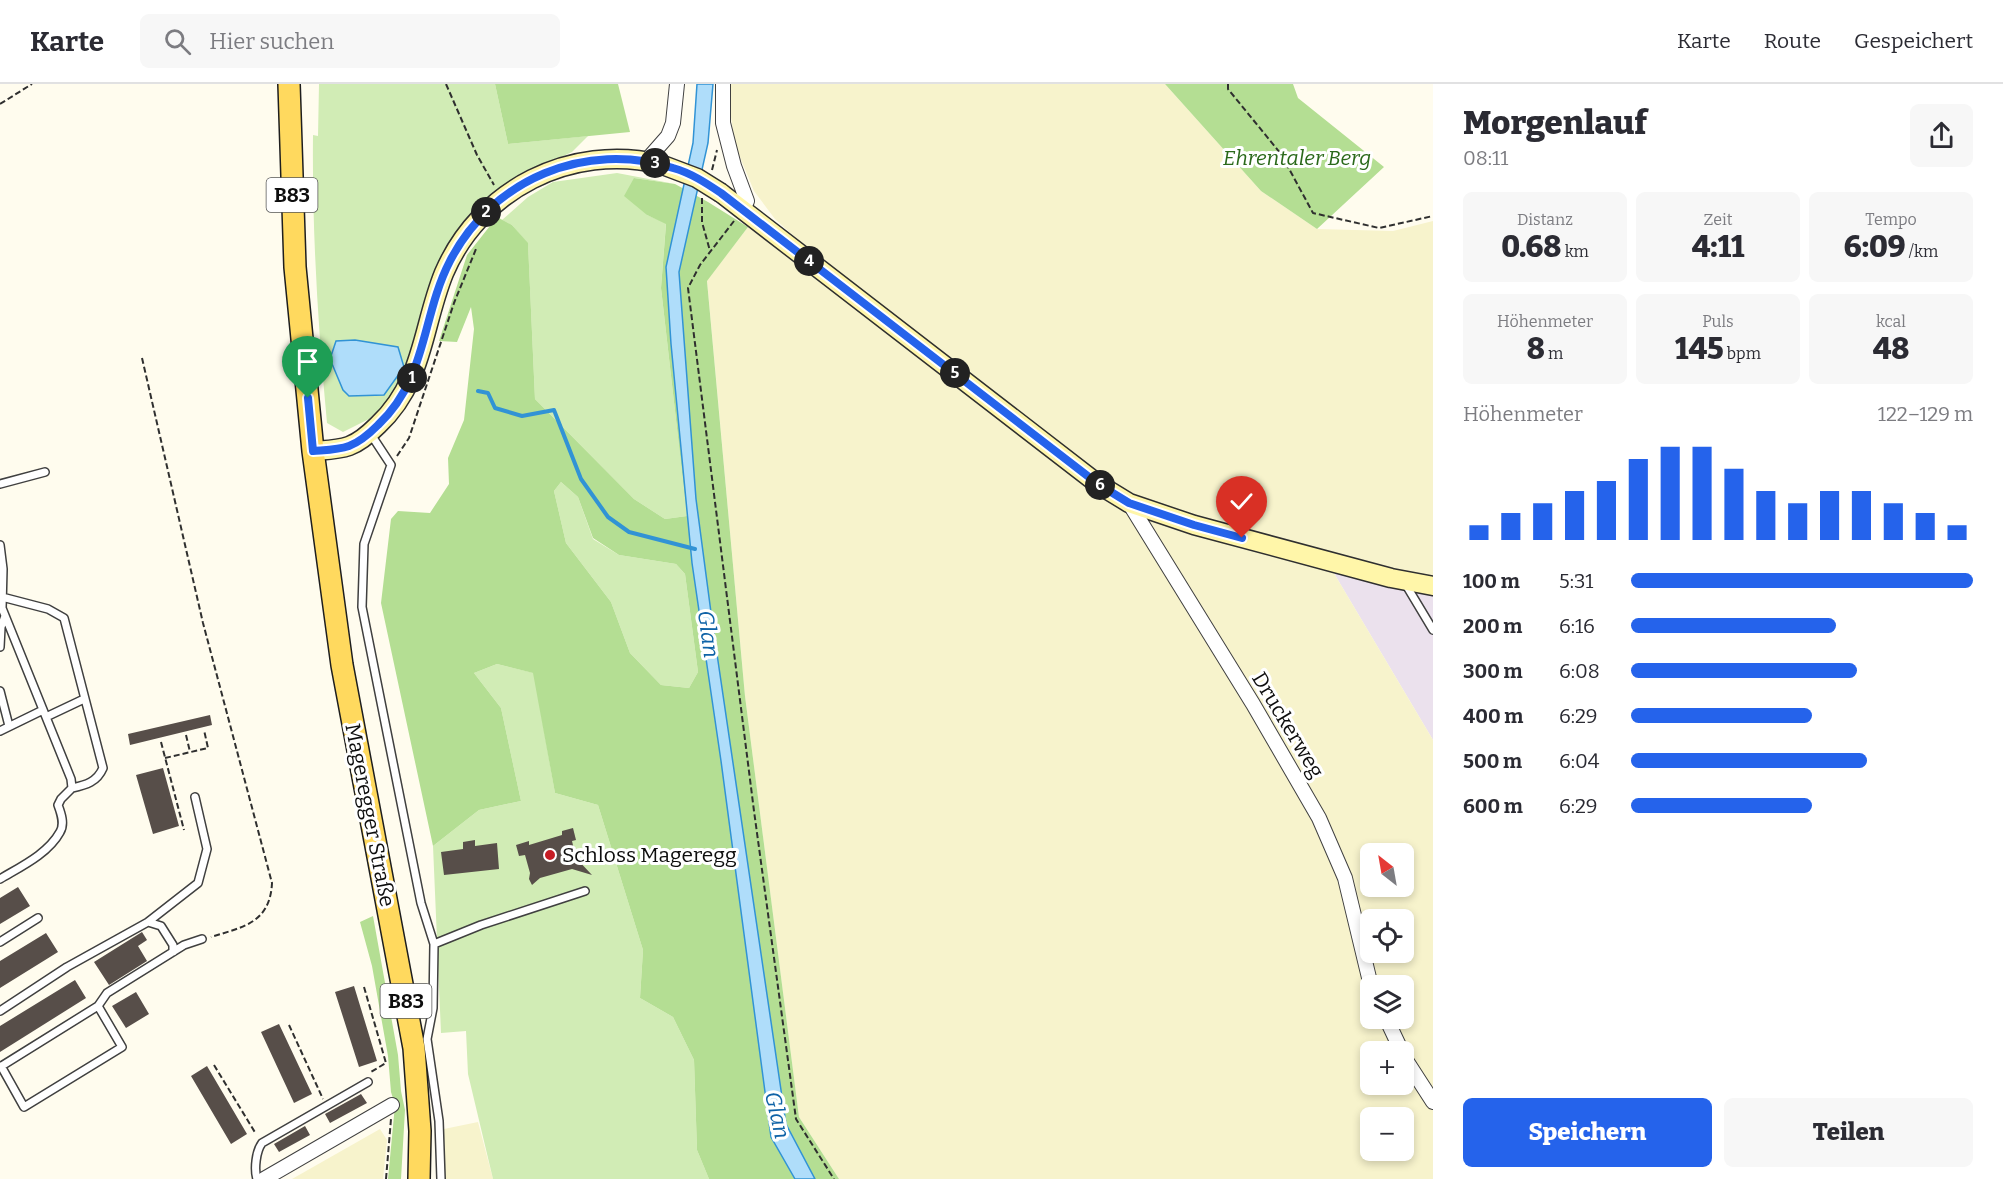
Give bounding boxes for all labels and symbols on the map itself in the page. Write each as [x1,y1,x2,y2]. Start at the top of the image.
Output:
park label: Ehrentaler Berg [1223,145,1371,171]
pin: 3 [640,148,670,178]
road number: B83 [266,178,318,212]
pin: 2 [471,197,501,227]
pin: 4 [794,246,824,276]
pin [282,336,333,398]
pin: 5 [940,358,970,388]
pin: 1 [397,363,427,393]
pin: 6 [1085,470,1115,500]
pin [1216,476,1267,538]
water label: Glan [692,609,725,660]
street label: Druckerweg [1246,667,1330,783]
street label: Mageregger Straße [339,721,401,909]
place label: Schloss Mageregg [562,842,737,868]
north arrow [1360,843,1414,897]
marker: Schloss Mageregg [543,848,557,862]
road number: B83 [380,984,432,1018]
water label: Glan [759,1089,796,1141]

